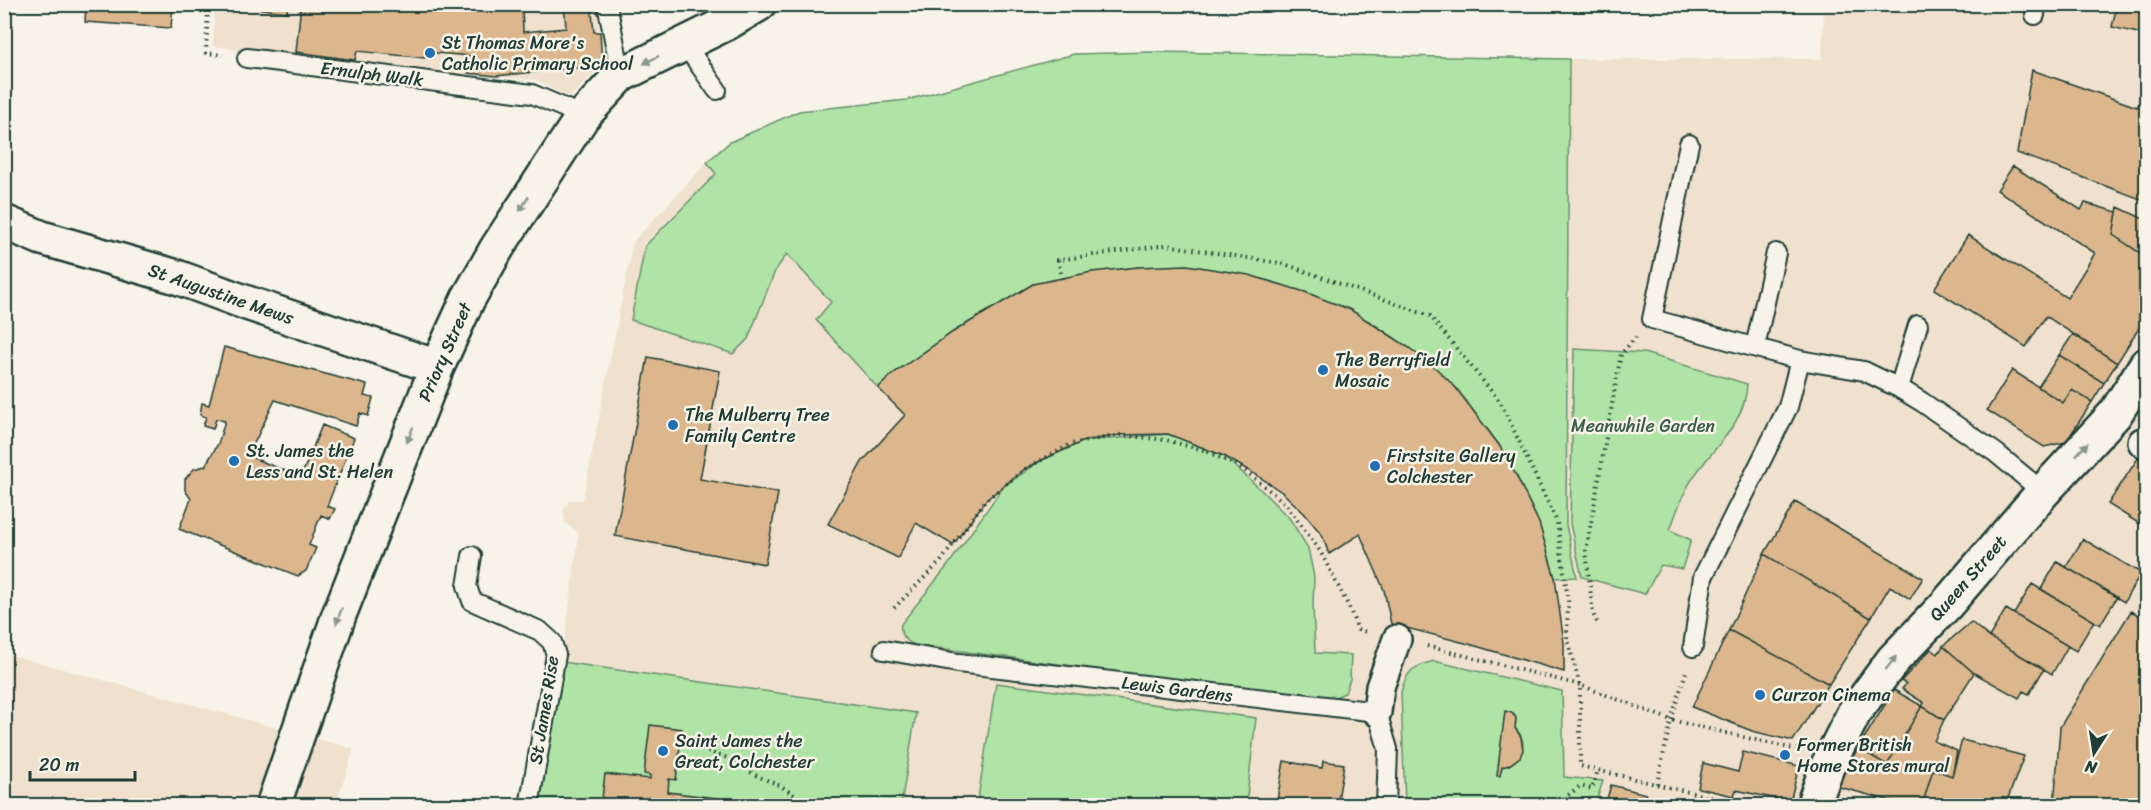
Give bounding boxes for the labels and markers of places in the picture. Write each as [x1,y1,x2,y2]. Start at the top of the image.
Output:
place label: St Thomas More's Catholic Primary School [442,27,634,80]
marker: St Thomas More's Catholic Primary School [423,46,437,60]
place label: The Berryfield Mosaic [1335,344,1451,397]
marker: The Berryfield Mosaic [1316,363,1330,377]
place label: The Mulberry Tree Family Centre [685,399,830,452]
marker: The Mulberry Tree Family Centre [666,418,680,432]
place label: St. James the Less and St. Helen [246,435,393,488]
place label: Firstsite Gallery Colchester [1387,440,1516,493]
marker: St. James the Less and St. Helen [227,454,241,468]
marker: Firstsite Gallery Colchester [1368,459,1382,473]
place label: Curzon Cinema [1772,679,1891,711]
marker: Curzon Cinema [1753,688,1767,702]
place label: Saint James the Great, Colchester [675,725,816,778]
place label: Former British Home Stores mural [1797,729,1950,782]
marker: Saint James the Great, Colchester [656,744,670,758]
marker: Former British Home Stores mural [1778,748,1792,762]

